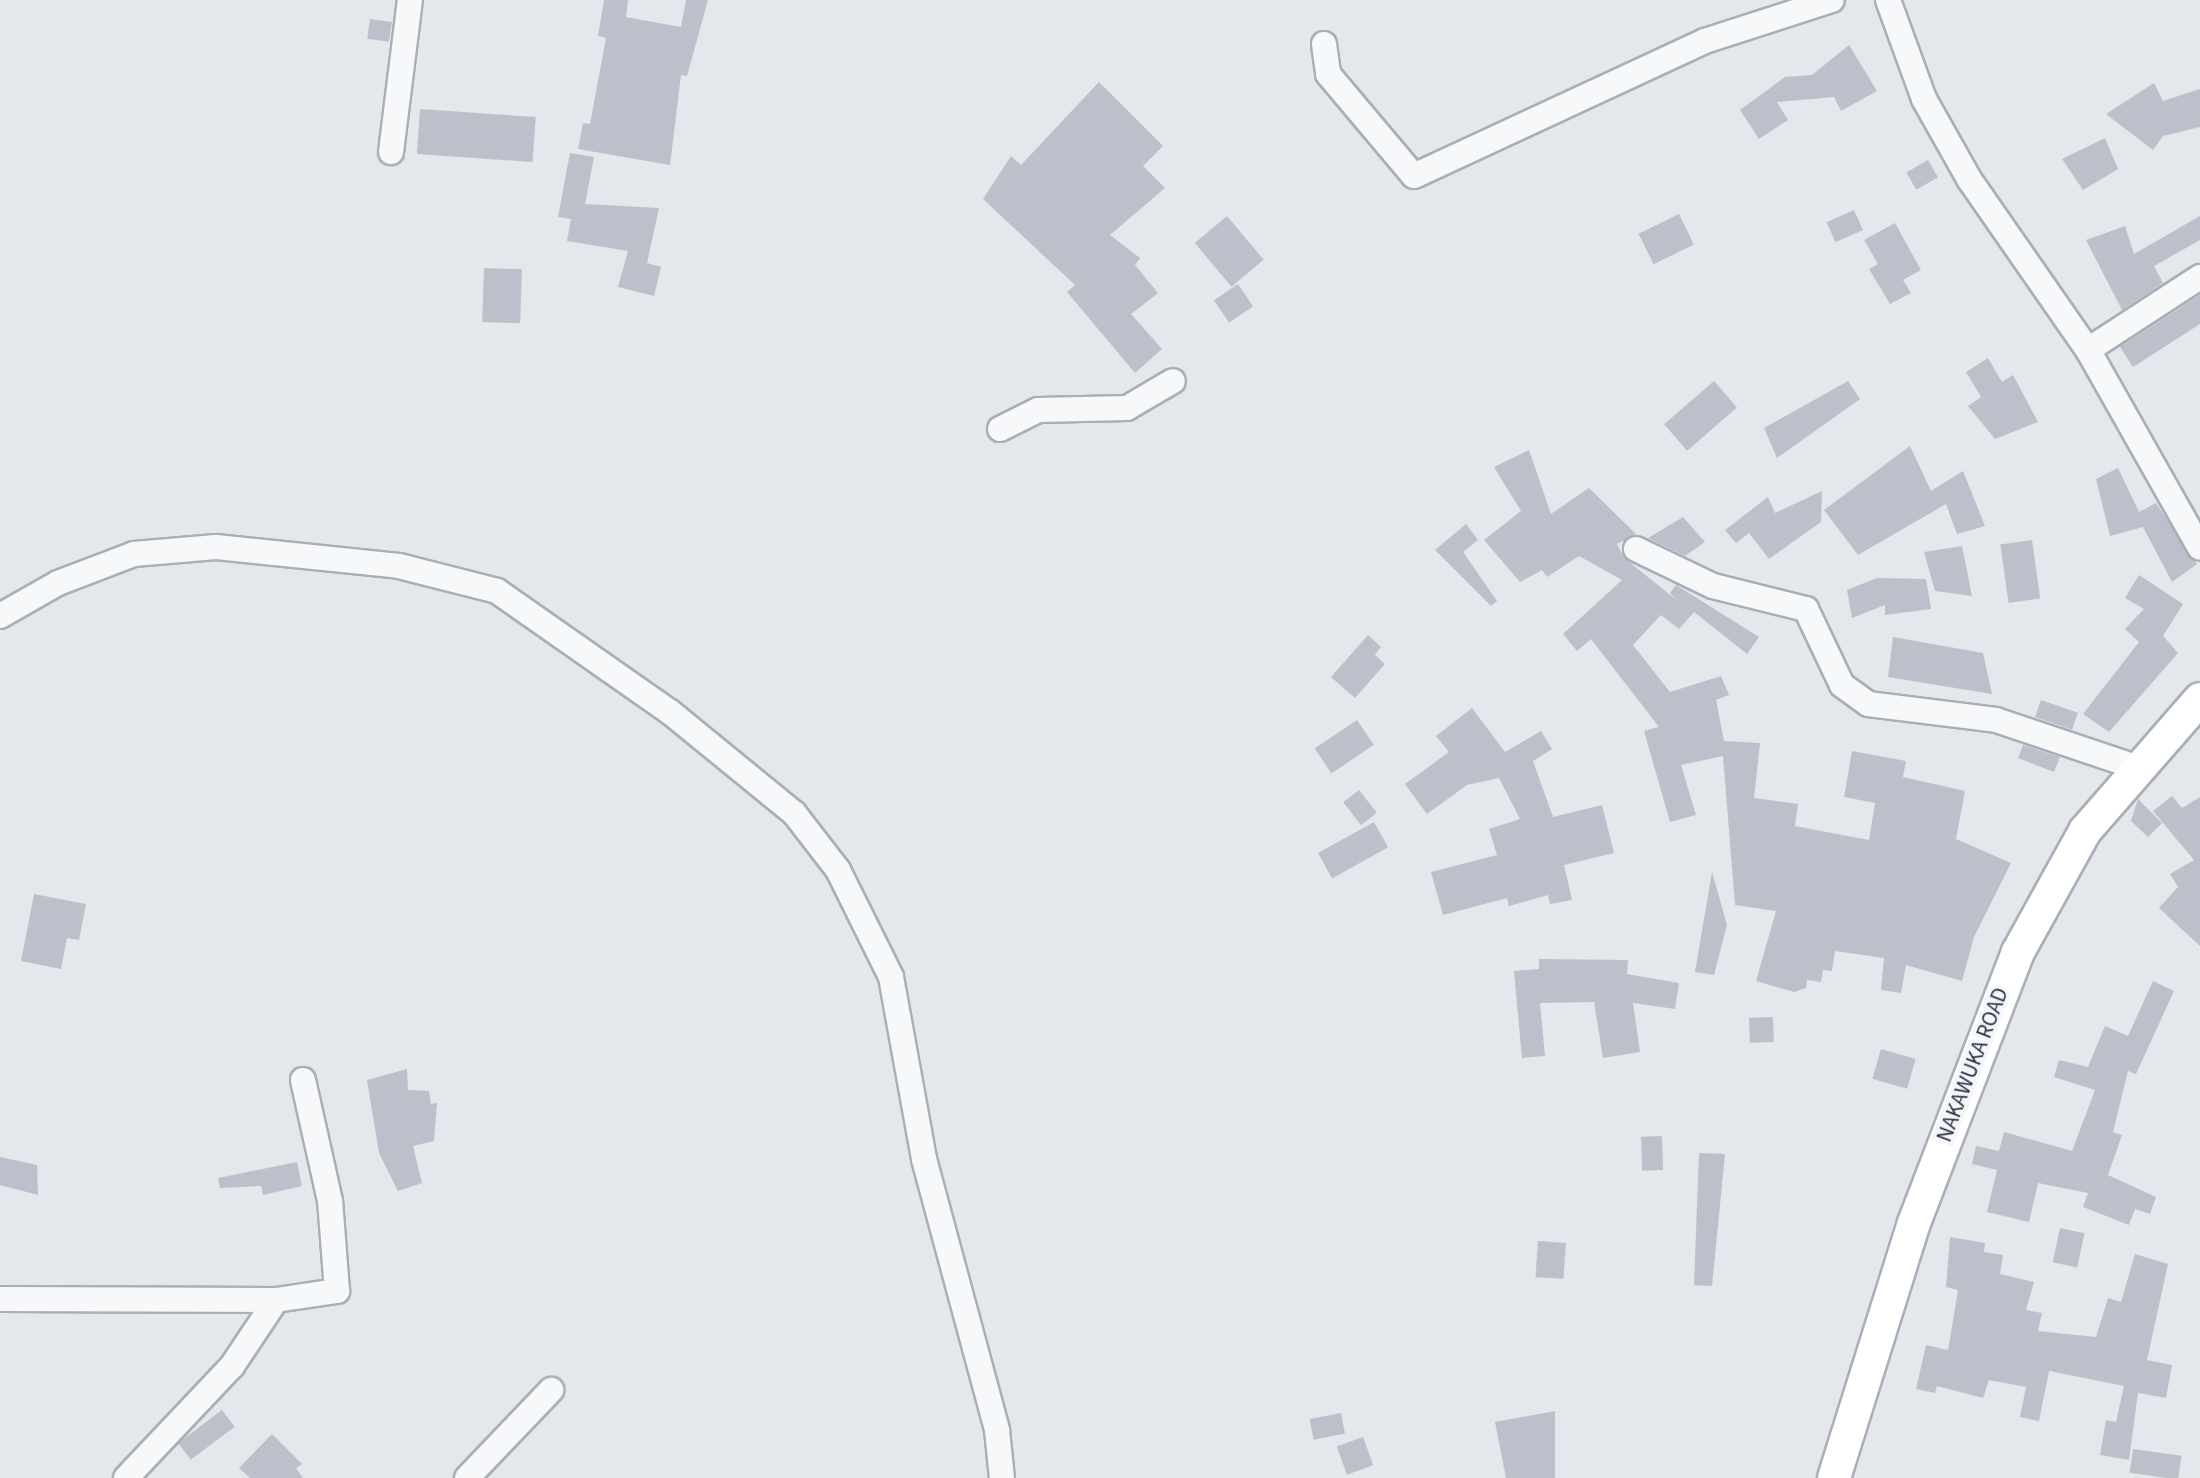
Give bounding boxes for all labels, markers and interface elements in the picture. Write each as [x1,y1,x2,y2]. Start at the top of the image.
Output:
street label: NAKAWUKA ROAD [1931,984,2015,1146]

